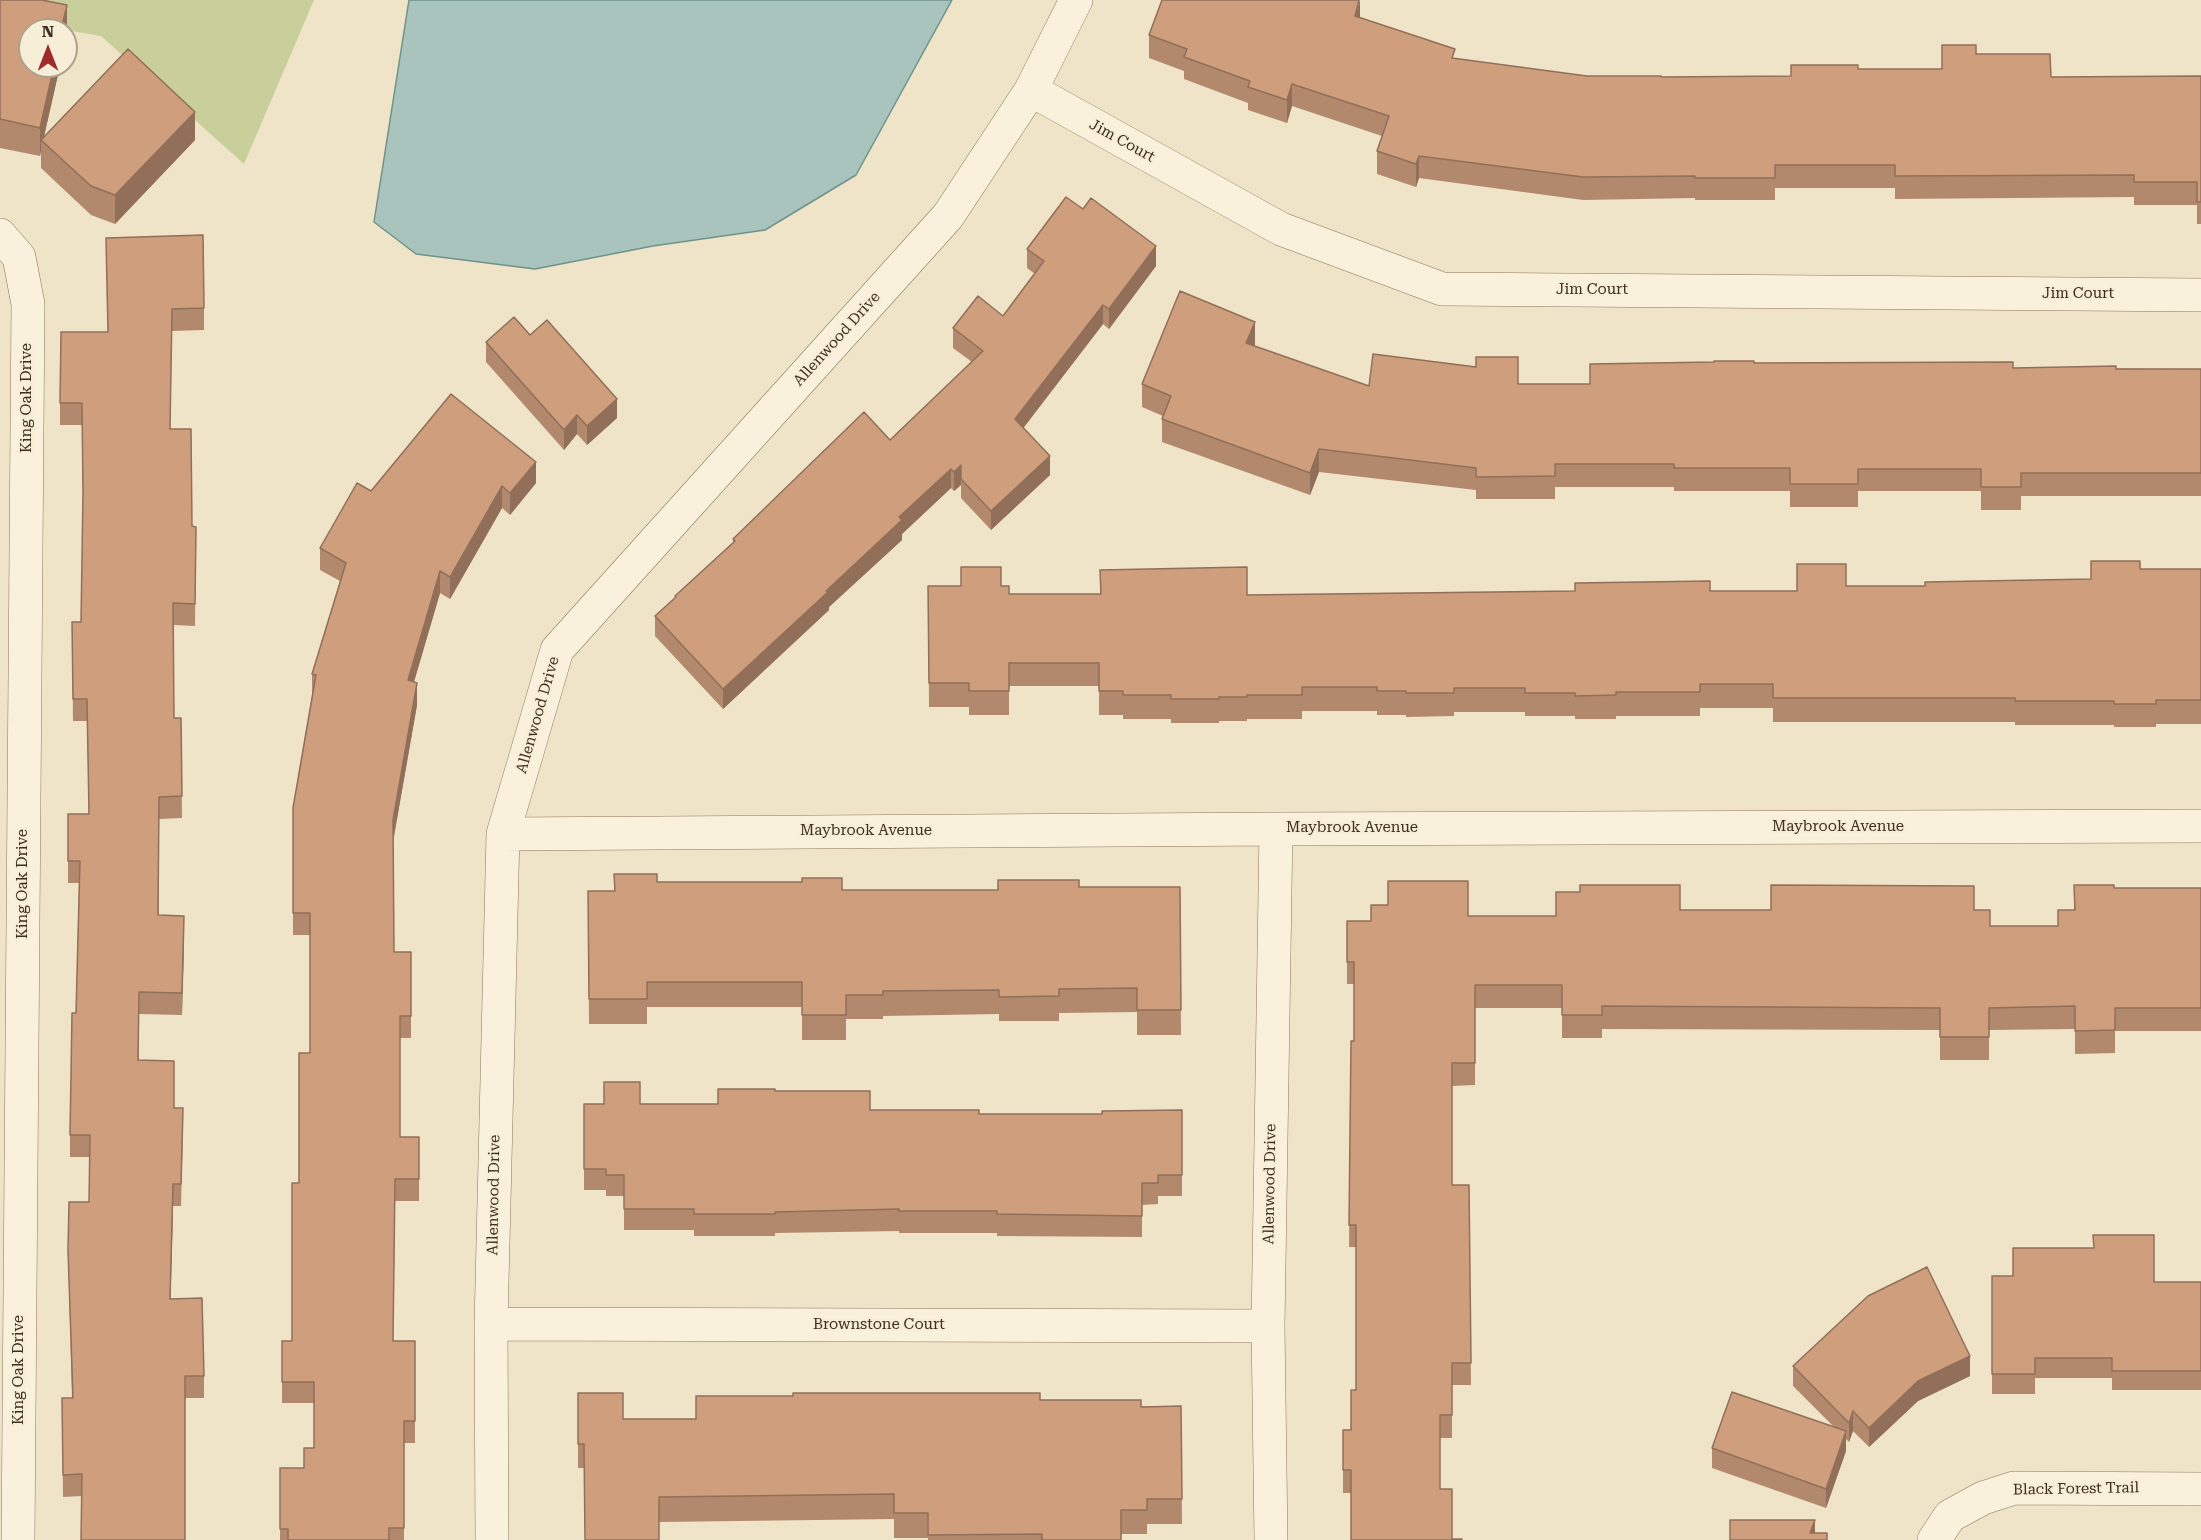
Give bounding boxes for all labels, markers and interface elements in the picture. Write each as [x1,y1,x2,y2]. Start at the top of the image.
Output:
north arrow [18,18,78,78]
text: N [42,22,54,41]
street label: Jim Court [1086,116,1158,166]
street label: Jim Court [1556,281,1628,299]
street label: Jim Court [2042,285,2114,303]
street label: Allenwood Drive [790,288,884,390]
street label: King Oak Drive [18,343,36,453]
street label: Allenwood Drive [513,654,563,776]
street label: Maybrook Avenue [1772,818,1904,836]
street label: Maybrook Avenue [1286,819,1418,837]
street label: Maybrook Avenue [800,822,932,840]
street label: King Oak Drive [14,829,32,939]
street label: Allenwood Drive [1260,1123,1280,1245]
street label: Allenwood Drive [484,1134,504,1256]
street label: King Oak Drive [10,1315,28,1425]
street label: Brownstone Court [813,1316,945,1334]
street label: Black Forest Trail [2013,1479,2139,1499]

